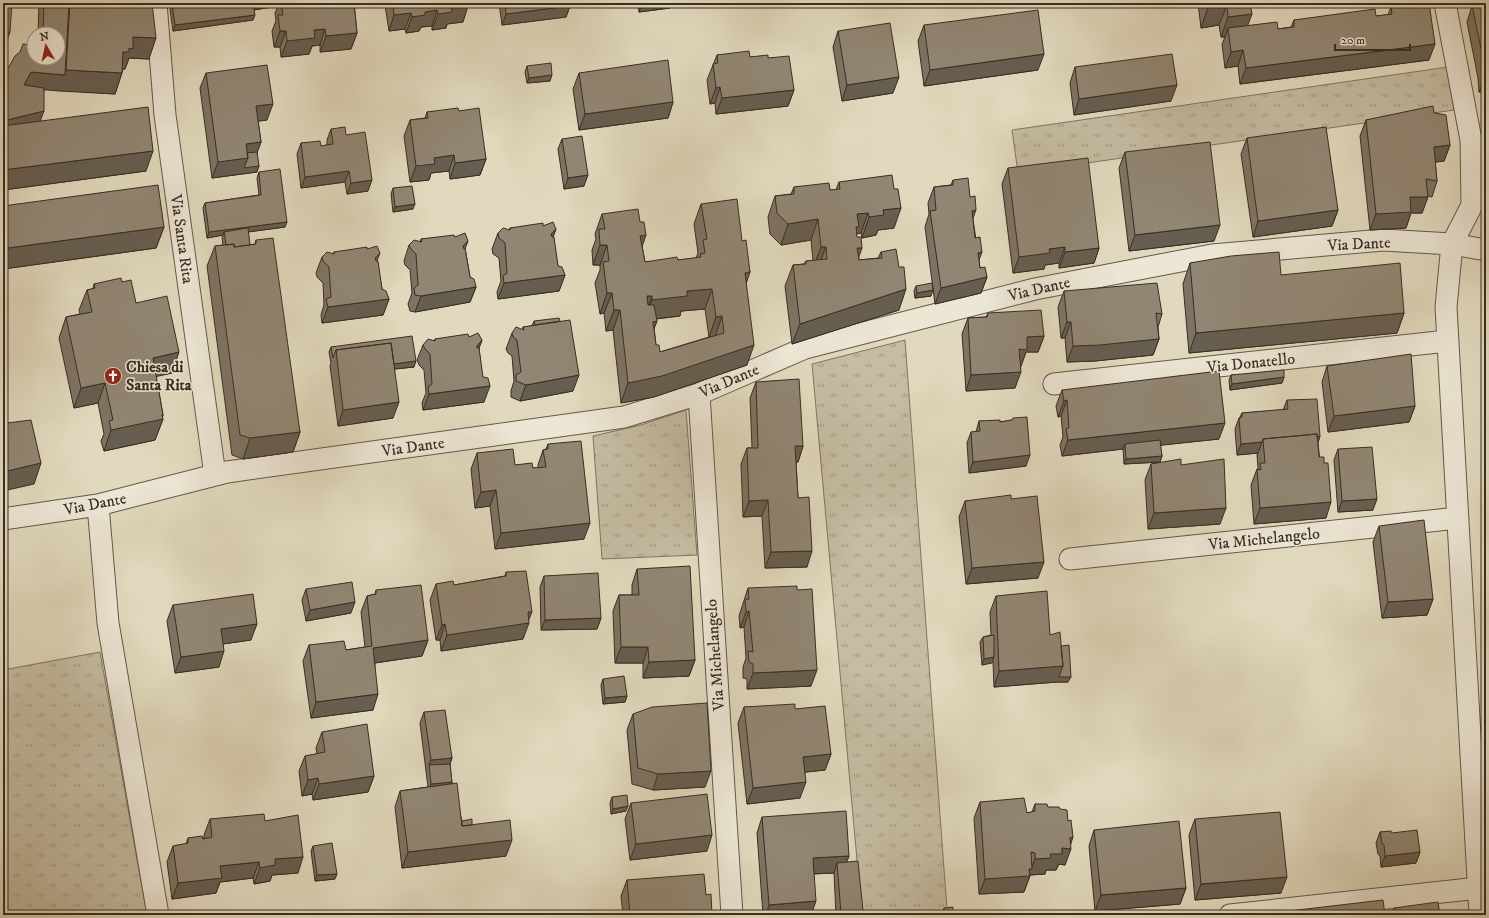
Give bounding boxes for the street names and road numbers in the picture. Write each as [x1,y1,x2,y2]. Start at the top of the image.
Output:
street label: Via Santa Rita [166,192,198,285]
street label: Via Dante [1326,232,1391,256]
street label: Via Dante [1005,272,1072,306]
street label: Via Donatello [1205,348,1296,378]
street label: Via Dante [695,359,762,403]
street label: Via Dante [379,433,446,461]
street label: Via Dante [61,488,128,520]
street label: Via Michelangelo [1206,523,1321,555]
street label: Via Michelangelo [701,598,729,712]

